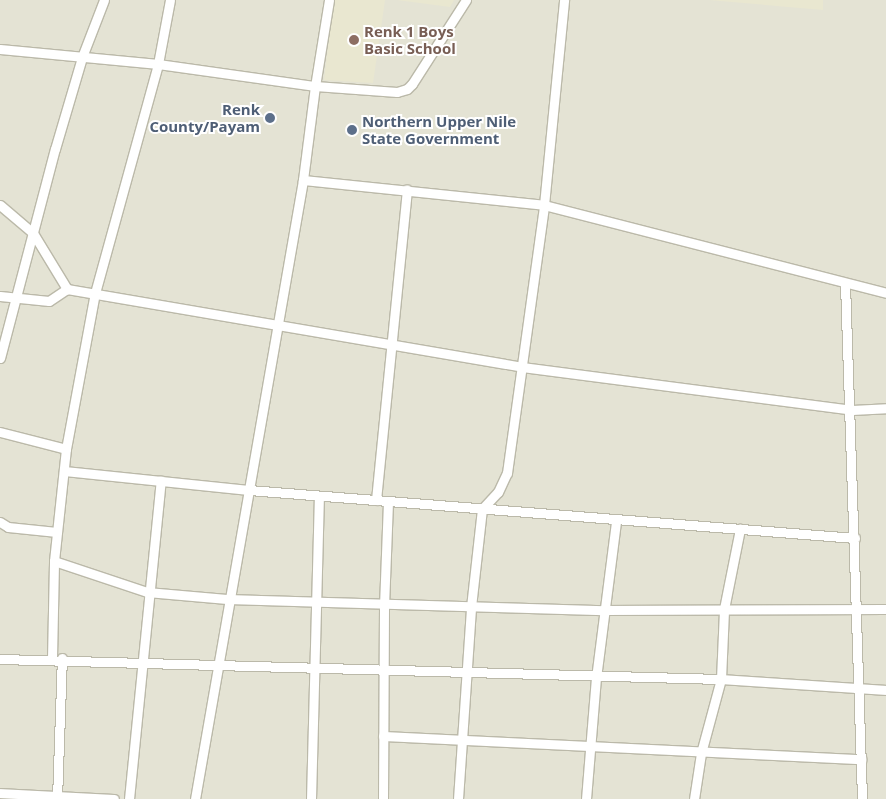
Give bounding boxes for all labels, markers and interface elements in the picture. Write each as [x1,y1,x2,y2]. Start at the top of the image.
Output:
place label: Renk 1 Boys Basic School [364,22,456,57]
marker: Renk 1 Boys Basic School [348,34,360,46]
place label: Renk County/Payam [149,100,260,135]
marker: Renk County/Payam [264,112,276,124]
place label: Northern Upper Nile State Government [362,112,516,147]
marker: Northern Upper Nile State Government [346,124,358,136]

